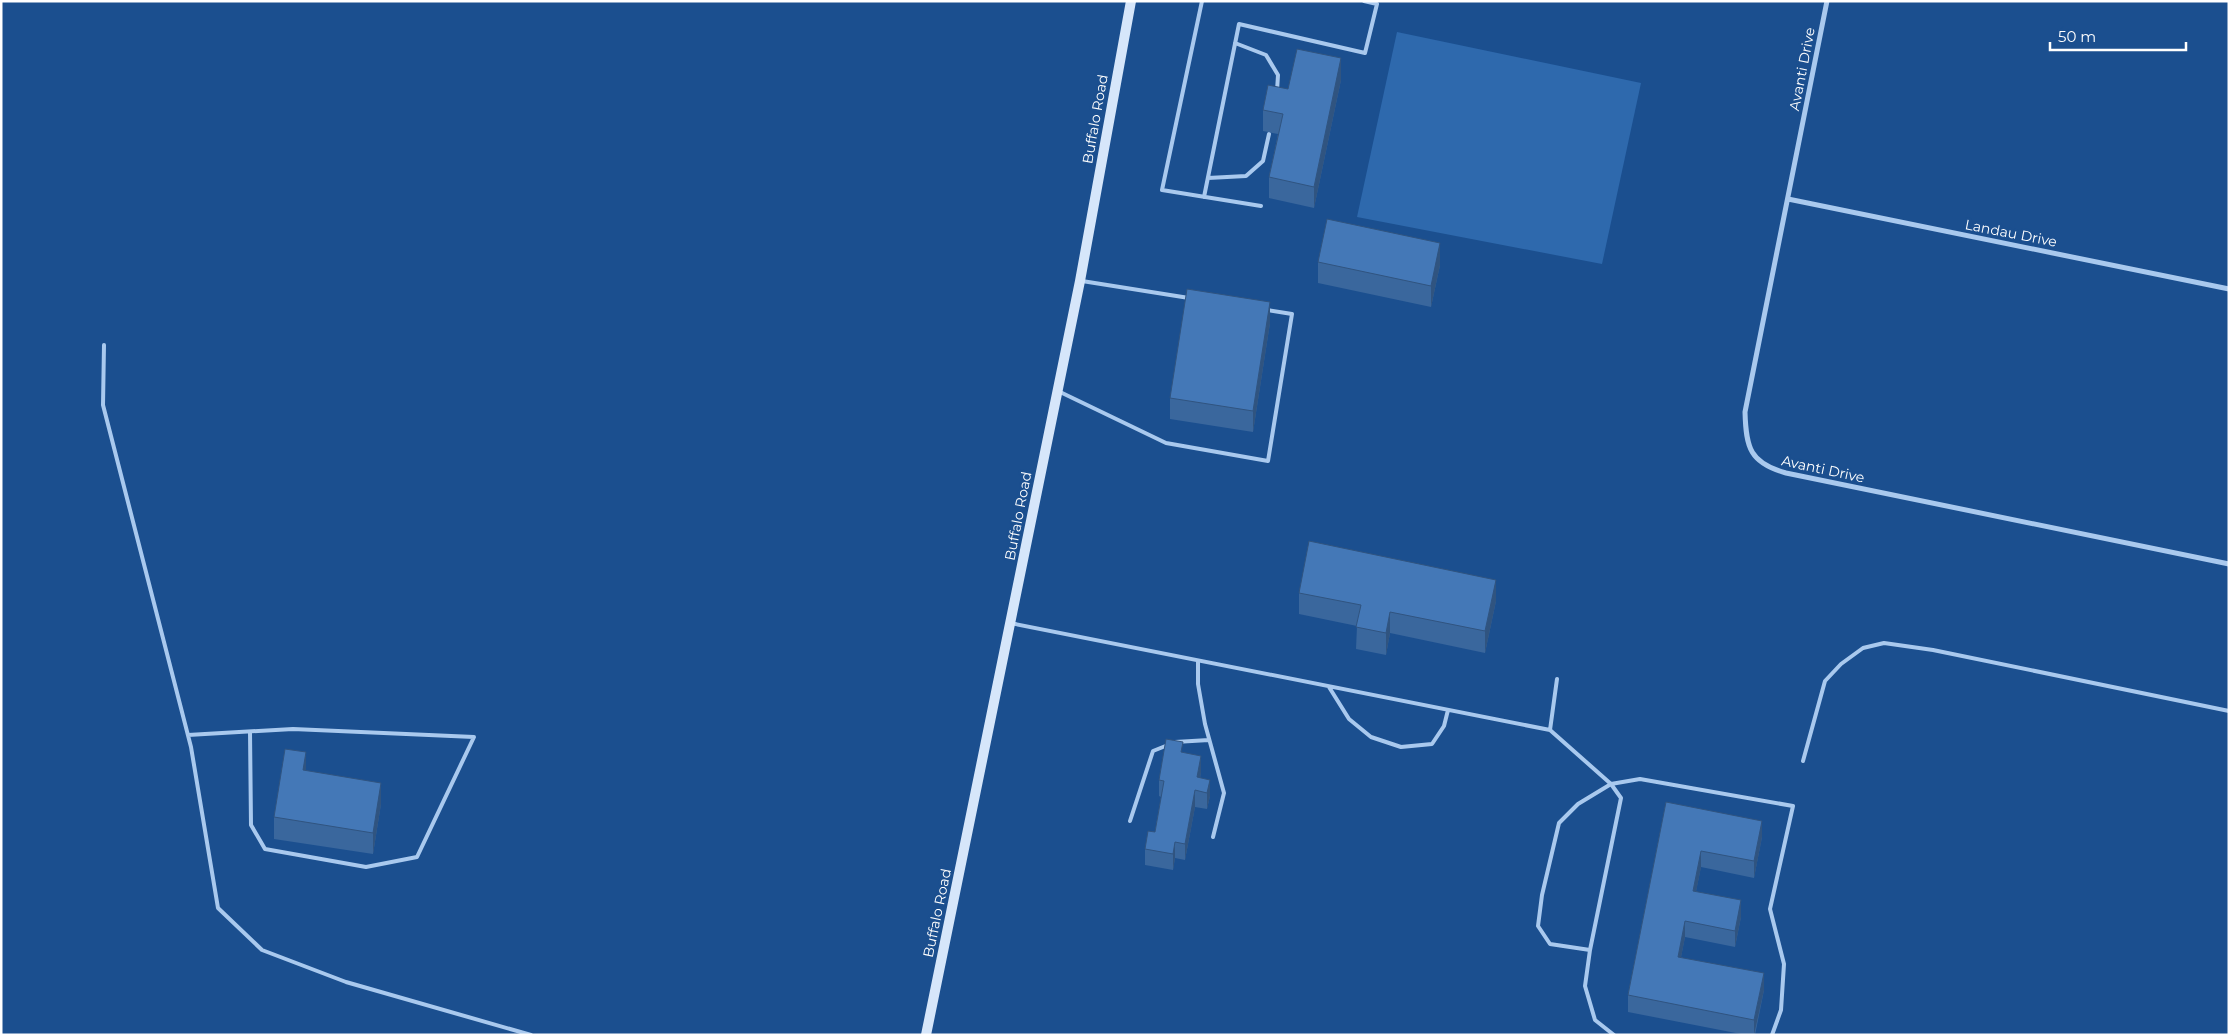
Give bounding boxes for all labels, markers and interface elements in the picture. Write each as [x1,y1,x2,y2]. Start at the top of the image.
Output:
scale bar [2050,20,2186,52]
street label: Avanti Drive [1785,26,1819,112]
text: 50 m [2058,27,2096,46]
street label: Buffalo Road [1078,73,1112,165]
street label: Landau Drive [1963,215,2059,251]
street label: Avanti Drive [1780,451,1866,487]
street label: Buffalo Road [1001,470,1035,562]
street label: Buffalo Road [919,867,955,959]

